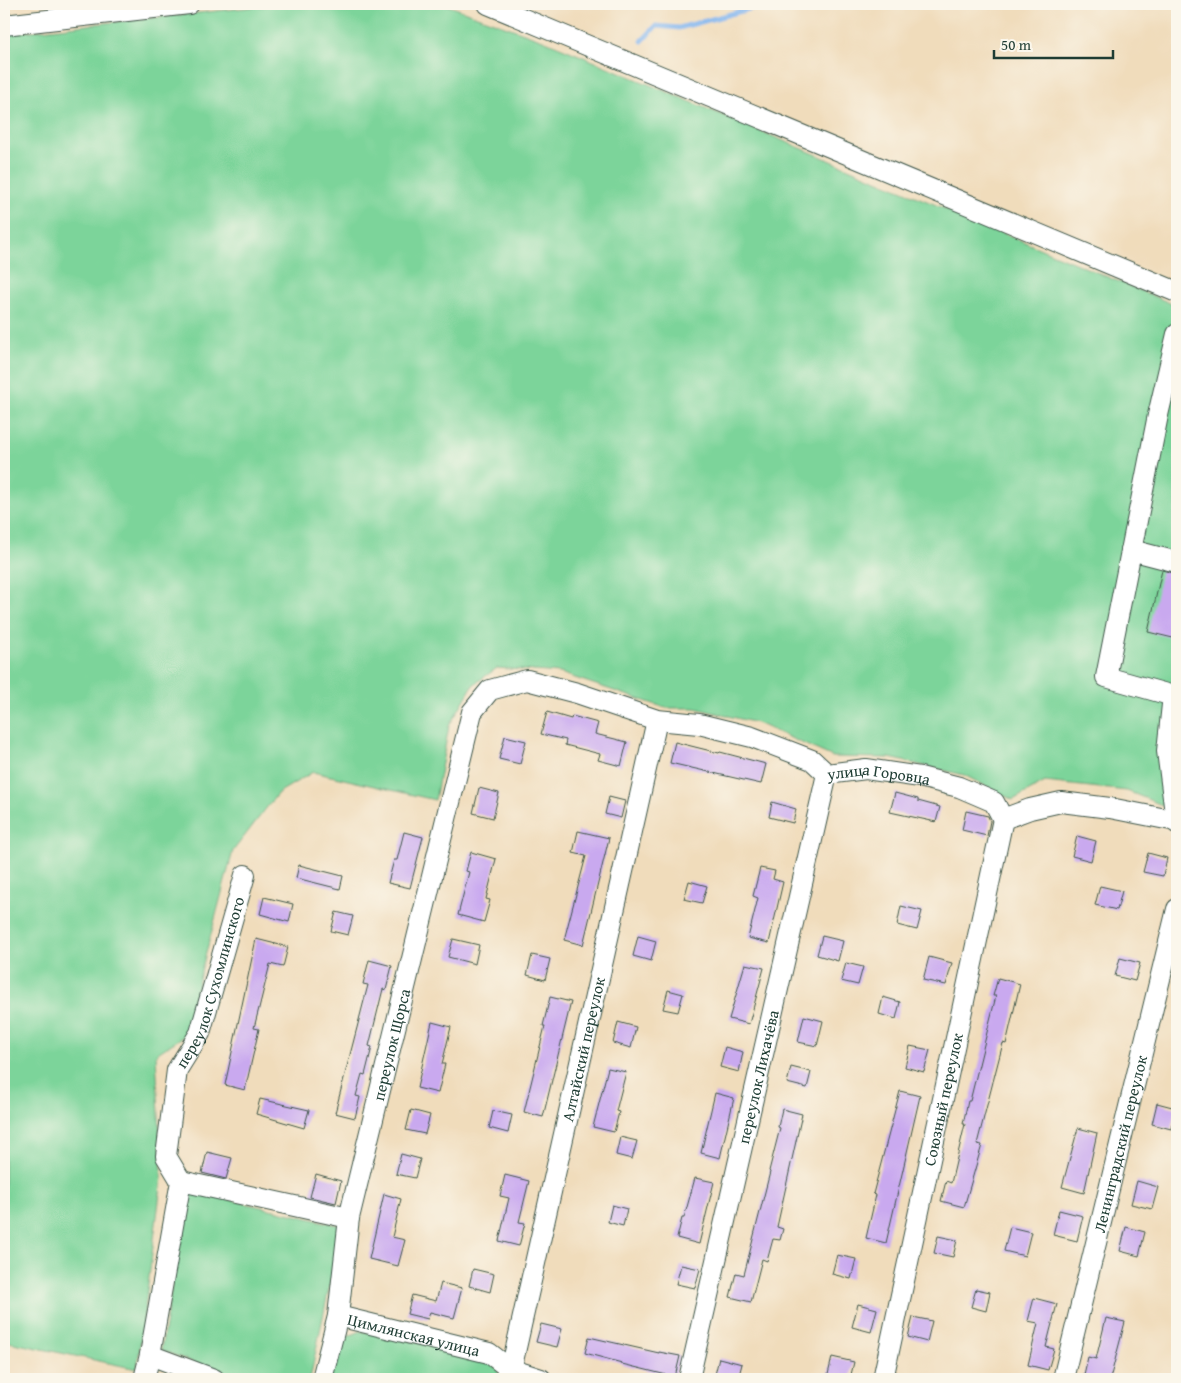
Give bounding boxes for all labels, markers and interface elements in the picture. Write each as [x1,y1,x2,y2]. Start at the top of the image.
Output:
scale bar [994,28,1112,60]
text: 50 m [1001,34,1032,55]
street label: улица Горовца [825,757,933,791]
street label: переулок Сухомлинского [169,894,250,1073]
street label: Алтайский переулок [555,974,611,1124]
street label: переулок Щорса [366,986,416,1103]
street label: переулок Лихачёва [731,1007,785,1146]
street label: Союзный переулок [917,1030,969,1168]
street label: Ленинградский переулок [1087,1052,1153,1235]
street label: Цимлянская улица [345,1307,483,1362]

